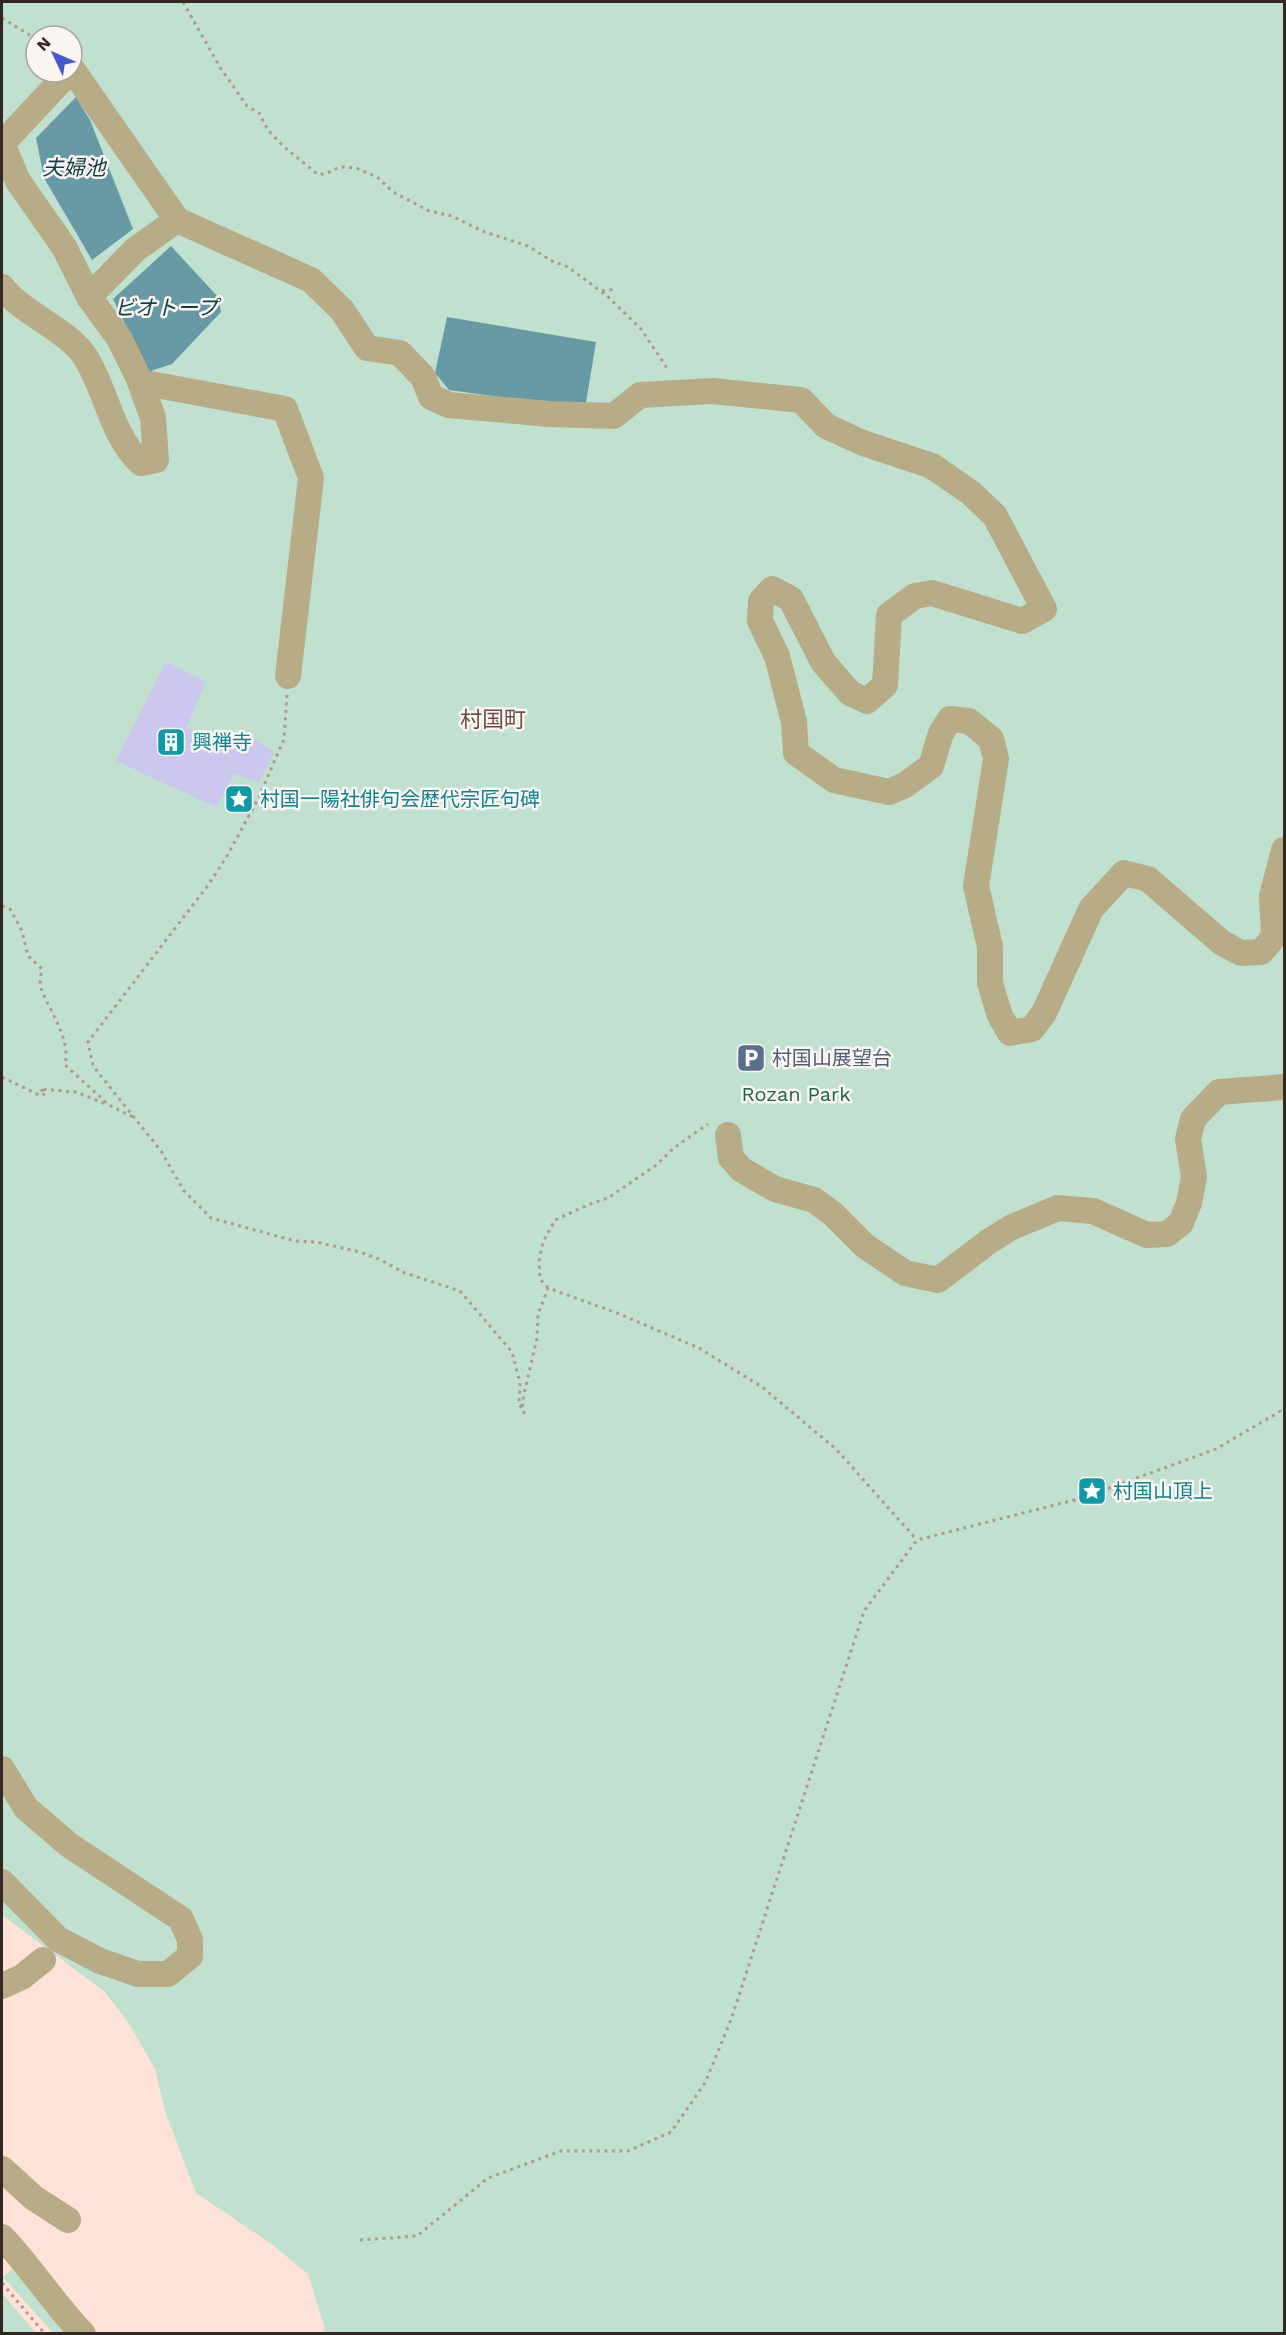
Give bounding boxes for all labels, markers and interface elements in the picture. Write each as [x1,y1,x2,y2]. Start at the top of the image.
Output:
north arrow [24,24,84,84]
text: N [33,33,55,55]
water label: 夫婦池 [43,155,107,180]
water label: ビオトープ [114,295,222,320]
district label: 村国町 [460,707,526,732]
building icon: 興禅寺 [155,726,187,758]
place label: 興禅寺 [192,730,252,754]
place icon: 村国一陽社俳句会歴代宗匠句碑 [223,783,255,815]
place label: 村国一陽社俳句会歴代宗匠句碑 [260,787,540,811]
parking icon: 村国山展望台 [735,1042,767,1074]
place label: 村国山展望台 [772,1046,892,1070]
park label: Rozan Park [741,1082,851,1106]
place icon: 村国山頂上 [1076,1475,1108,1507]
place label: 村国山頂上 [1113,1479,1213,1503]

